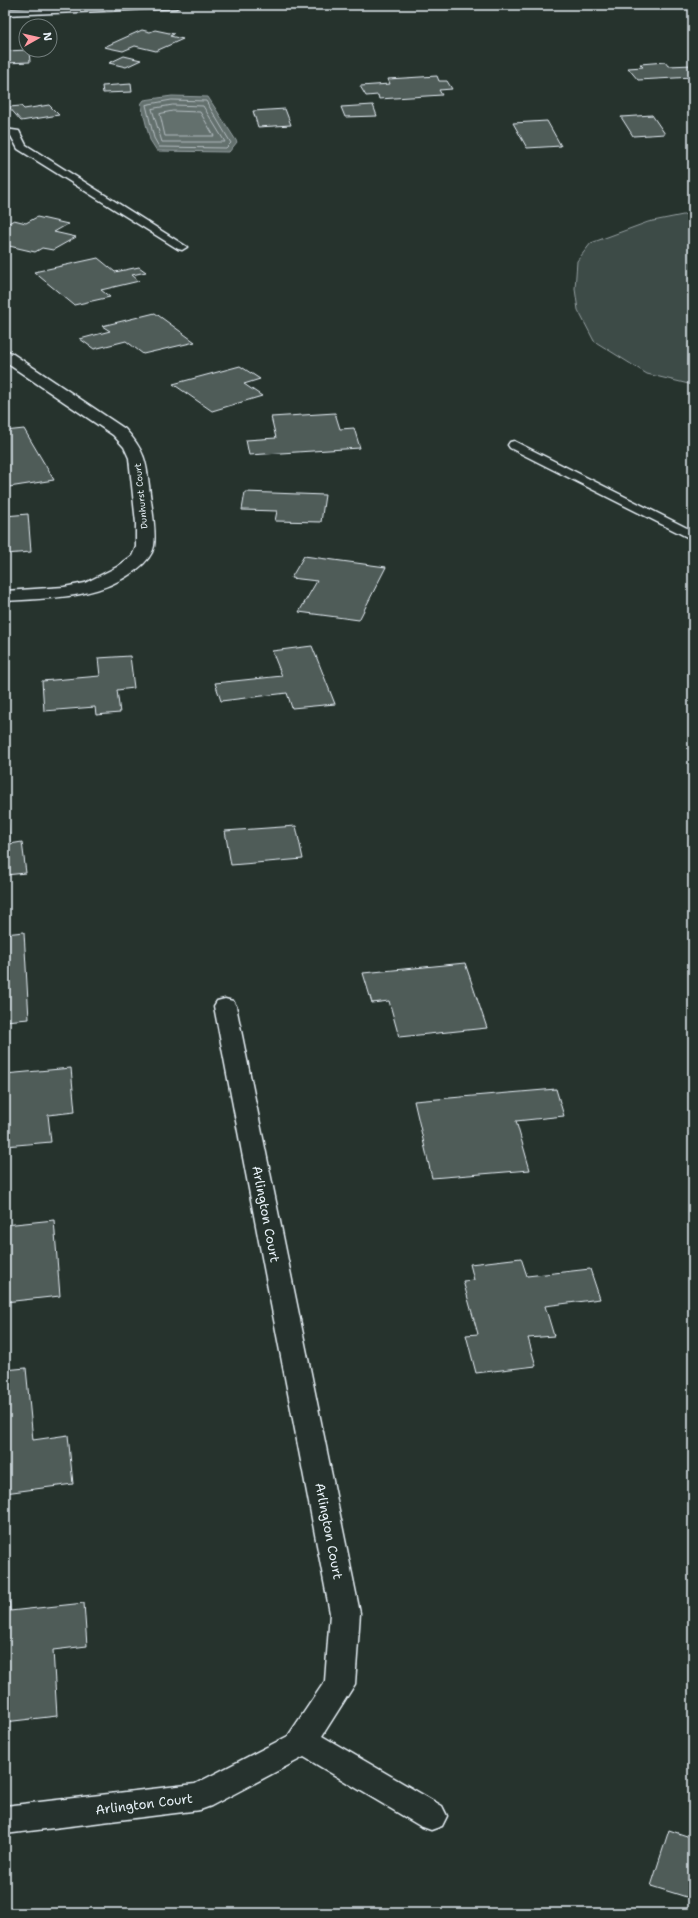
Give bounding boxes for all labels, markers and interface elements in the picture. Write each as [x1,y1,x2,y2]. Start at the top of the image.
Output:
north arrow [18,18,58,58]
text: N [39,31,55,42]
street label: Dunhurst Court [132,462,150,530]
street label: Arlington Court [248,1164,284,1264]
street label: Arlington Court [311,1481,347,1581]
street label: Arlington Court [94,1790,194,1818]

